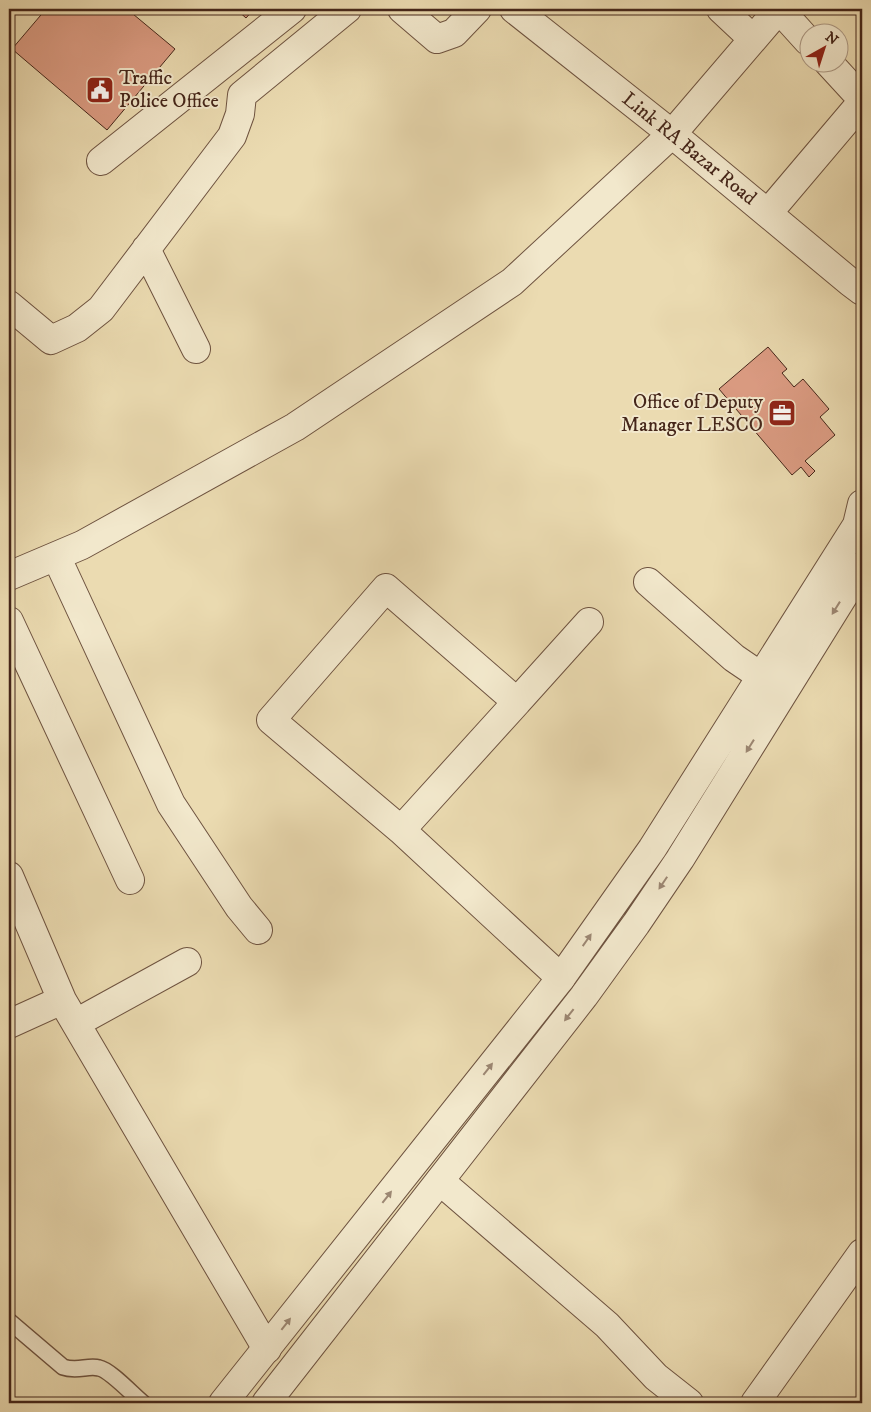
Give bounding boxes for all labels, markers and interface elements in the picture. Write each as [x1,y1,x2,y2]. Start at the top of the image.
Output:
north arrow [798,22,848,72]
text: N [821,28,842,50]
place label: Traffic Police Office [119,66,219,114]
public building icon: Traffic Police Office [85,75,115,105]
street label: Link RA Bazar Road [617,87,761,211]
place label: Office of Deputy Manager LESCO [621,390,764,438]
office icon: Office of Deputy Manager LESCO [767,398,797,428]
one-way arrow [832,601,841,614]
one-way arrow [746,739,755,752]
one-way arrow [658,876,668,890]
one-way arrow [582,934,592,947]
one-way arrow [564,1008,575,1021]
one-way arrow [483,1063,494,1076]
one-way arrow [382,1190,393,1203]
one-way arrow [281,1318,292,1331]

